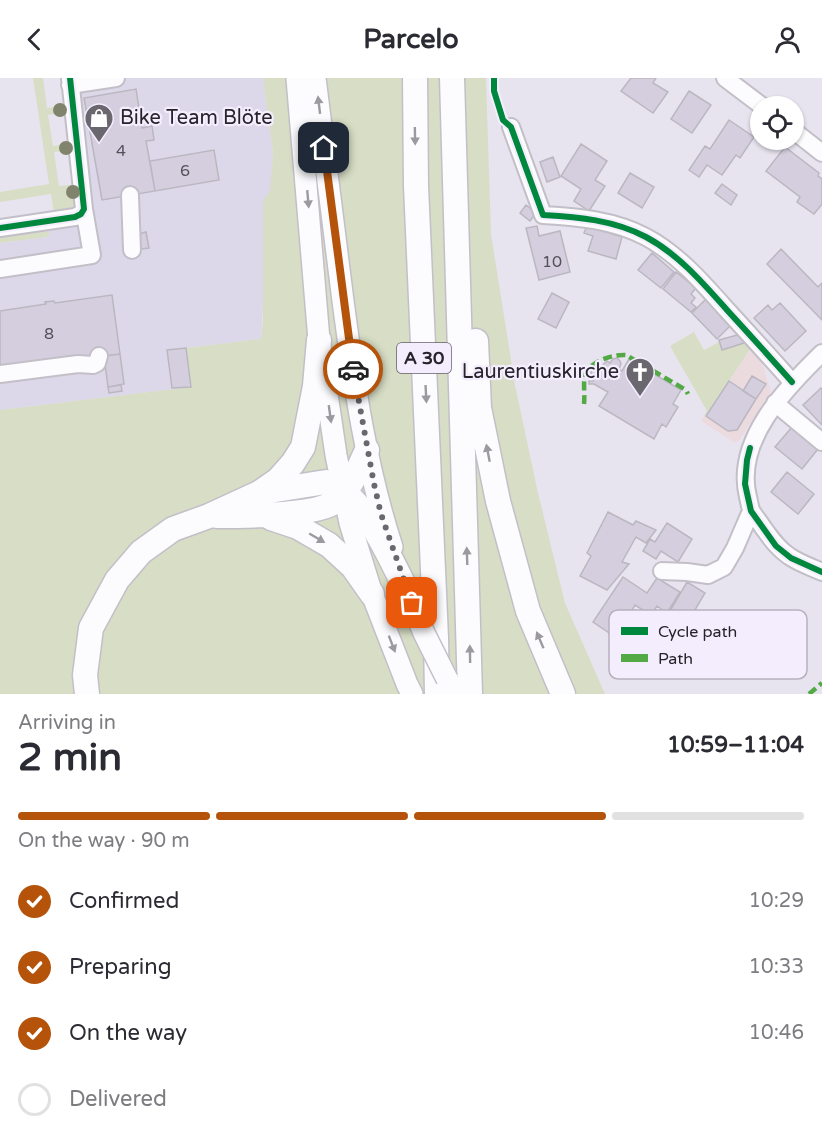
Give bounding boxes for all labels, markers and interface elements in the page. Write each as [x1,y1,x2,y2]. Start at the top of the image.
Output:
icon: back [18,23,51,56]
text: Parcelo [363,23,459,56]
icon: person [771,23,804,56]
one-way arrow [314,95,323,114]
map controls [750,96,804,150]
button: locate [750,96,804,150]
shop icon: Bike Team Blöte [83,102,115,144]
place label: Bike Team Blöte [120,106,273,130]
pin [298,122,349,173]
one-way arrow [411,127,420,146]
icon: home [307,131,340,164]
house number: 4 [116,141,126,161]
house number: 6 [180,161,190,181]
one-way arrow [303,190,312,209]
house number: 10 [542,252,562,272]
house number: 8 [44,324,54,344]
courier [323,339,383,399]
road number: A 30 [397,343,451,373]
icon: car [337,353,370,386]
church icon: Laurentiuskirche [624,356,656,398]
place label: Laurentiuskirche [462,360,619,384]
one-way arrow [421,385,430,404]
one-way arrow [325,404,334,423]
one-way arrow [483,443,492,462]
one-way arrow [309,532,325,543]
one-way arrow [462,546,472,565]
pin [386,577,437,628]
icon: bag [395,586,428,619]
legend [609,610,807,679]
text: Cycle path [658,622,737,642]
one-way arrow [535,631,545,649]
one-way arrow [387,636,397,654]
one-way arrow [465,645,474,664]
text: Path [658,649,693,669]
text: Arriving in [18,711,116,735]
text: 10:59–11:04 [667,732,804,758]
text: 2 min [18,734,122,781]
text: On the way · 90 m [18,829,190,853]
icon: check [18,885,51,918]
text: Confirmed [69,888,179,914]
text: 10:29 [749,889,804,913]
icon: check [18,951,51,984]
text: Preparing [69,954,172,980]
text: 10:33 [749,955,804,979]
icon: check [18,1017,51,1050]
text: On the way [69,1020,187,1046]
text: 10:46 [749,1021,804,1045]
text: Delivered [69,1086,167,1112]

